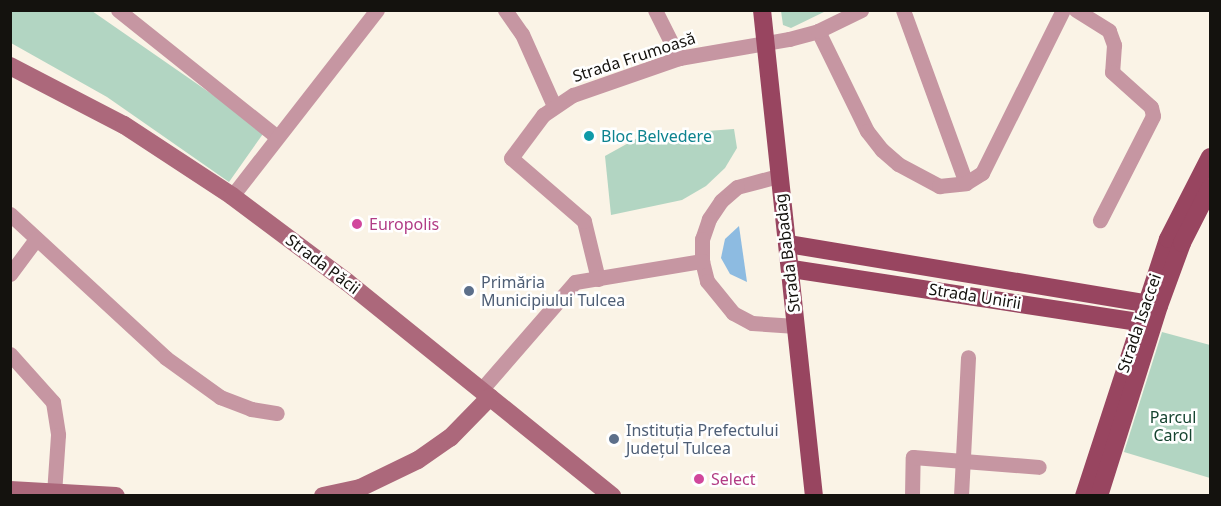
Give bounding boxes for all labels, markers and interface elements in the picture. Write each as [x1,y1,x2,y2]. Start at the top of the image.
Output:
street label: Strada Frumoasă [570,28,698,86]
place label: Bloc Belvedere [601,126,712,146]
marker: Bloc Belvedere [582,129,596,143]
street label: Strada Babadag [770,192,804,314]
place label: Europolis [369,214,439,234]
marker: Europolis [350,217,364,231]
street label: Strada Păcii [282,230,364,298]
street label: Strada Isaccei [1113,271,1165,375]
place label: Primăria Municipiului Tulcea [481,272,625,310]
street label: Strada Unirii [927,279,1023,313]
marker: Primăria Municipiului Tulcea [462,284,476,298]
park label: Parcul Carol [1150,407,1196,445]
place label: Instituția Prefectului Județul Tulcea [626,420,779,458]
marker: Instituția Prefectului Județul Tulcea [607,432,621,446]
place label: Select [711,469,755,489]
marker: Select [692,472,706,486]

